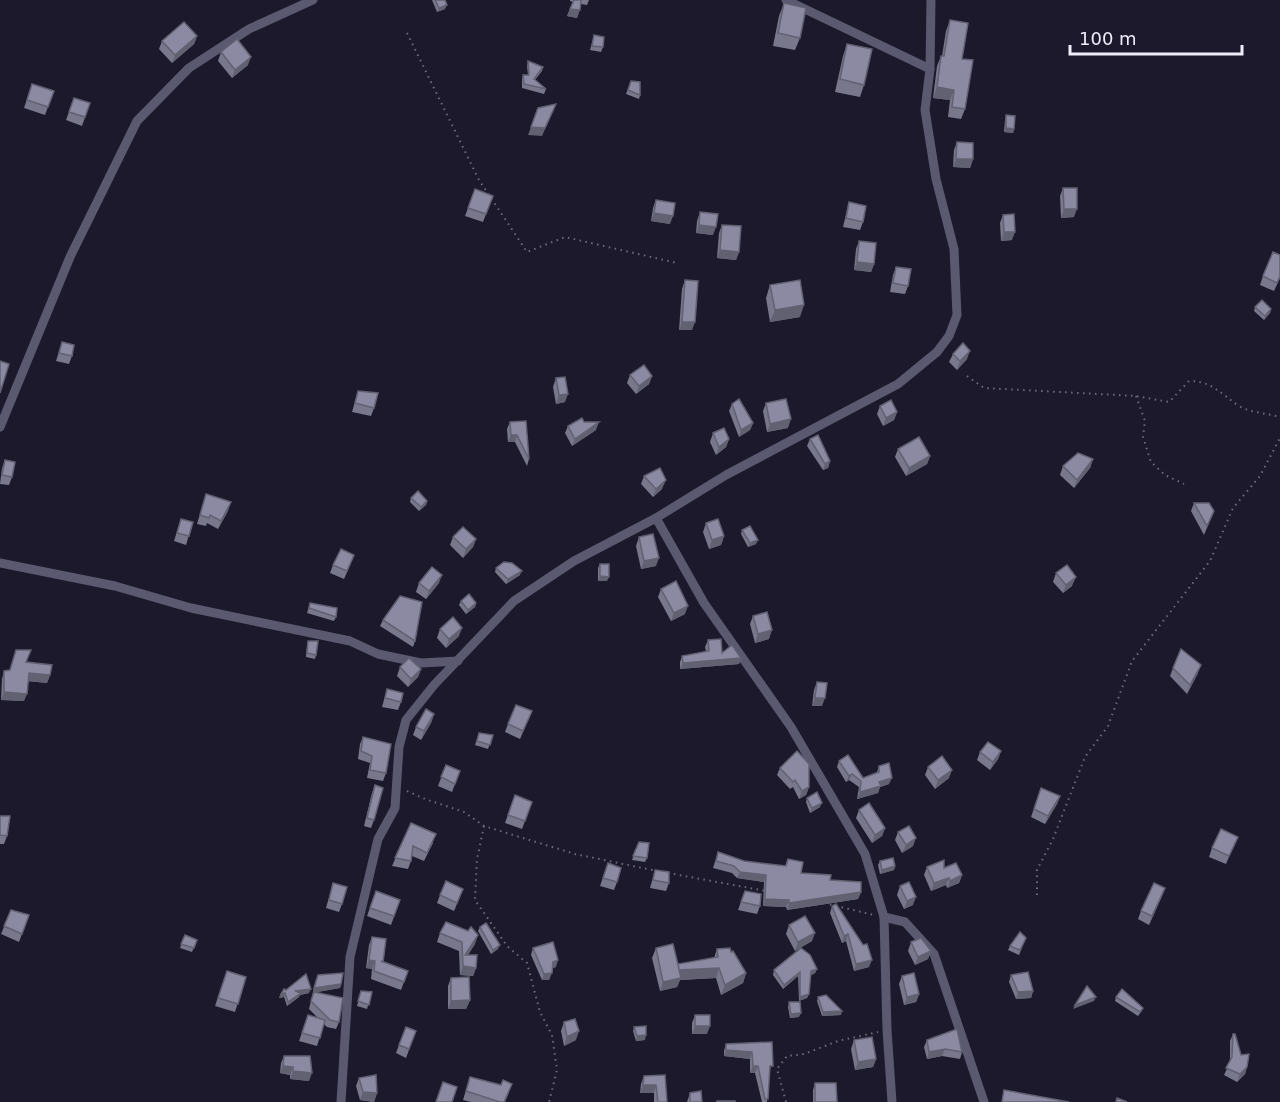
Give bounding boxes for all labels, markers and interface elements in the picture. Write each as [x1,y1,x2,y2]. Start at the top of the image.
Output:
scale bar [1070,18,1242,56]
text: 100 m [1079,28,1137,49]

